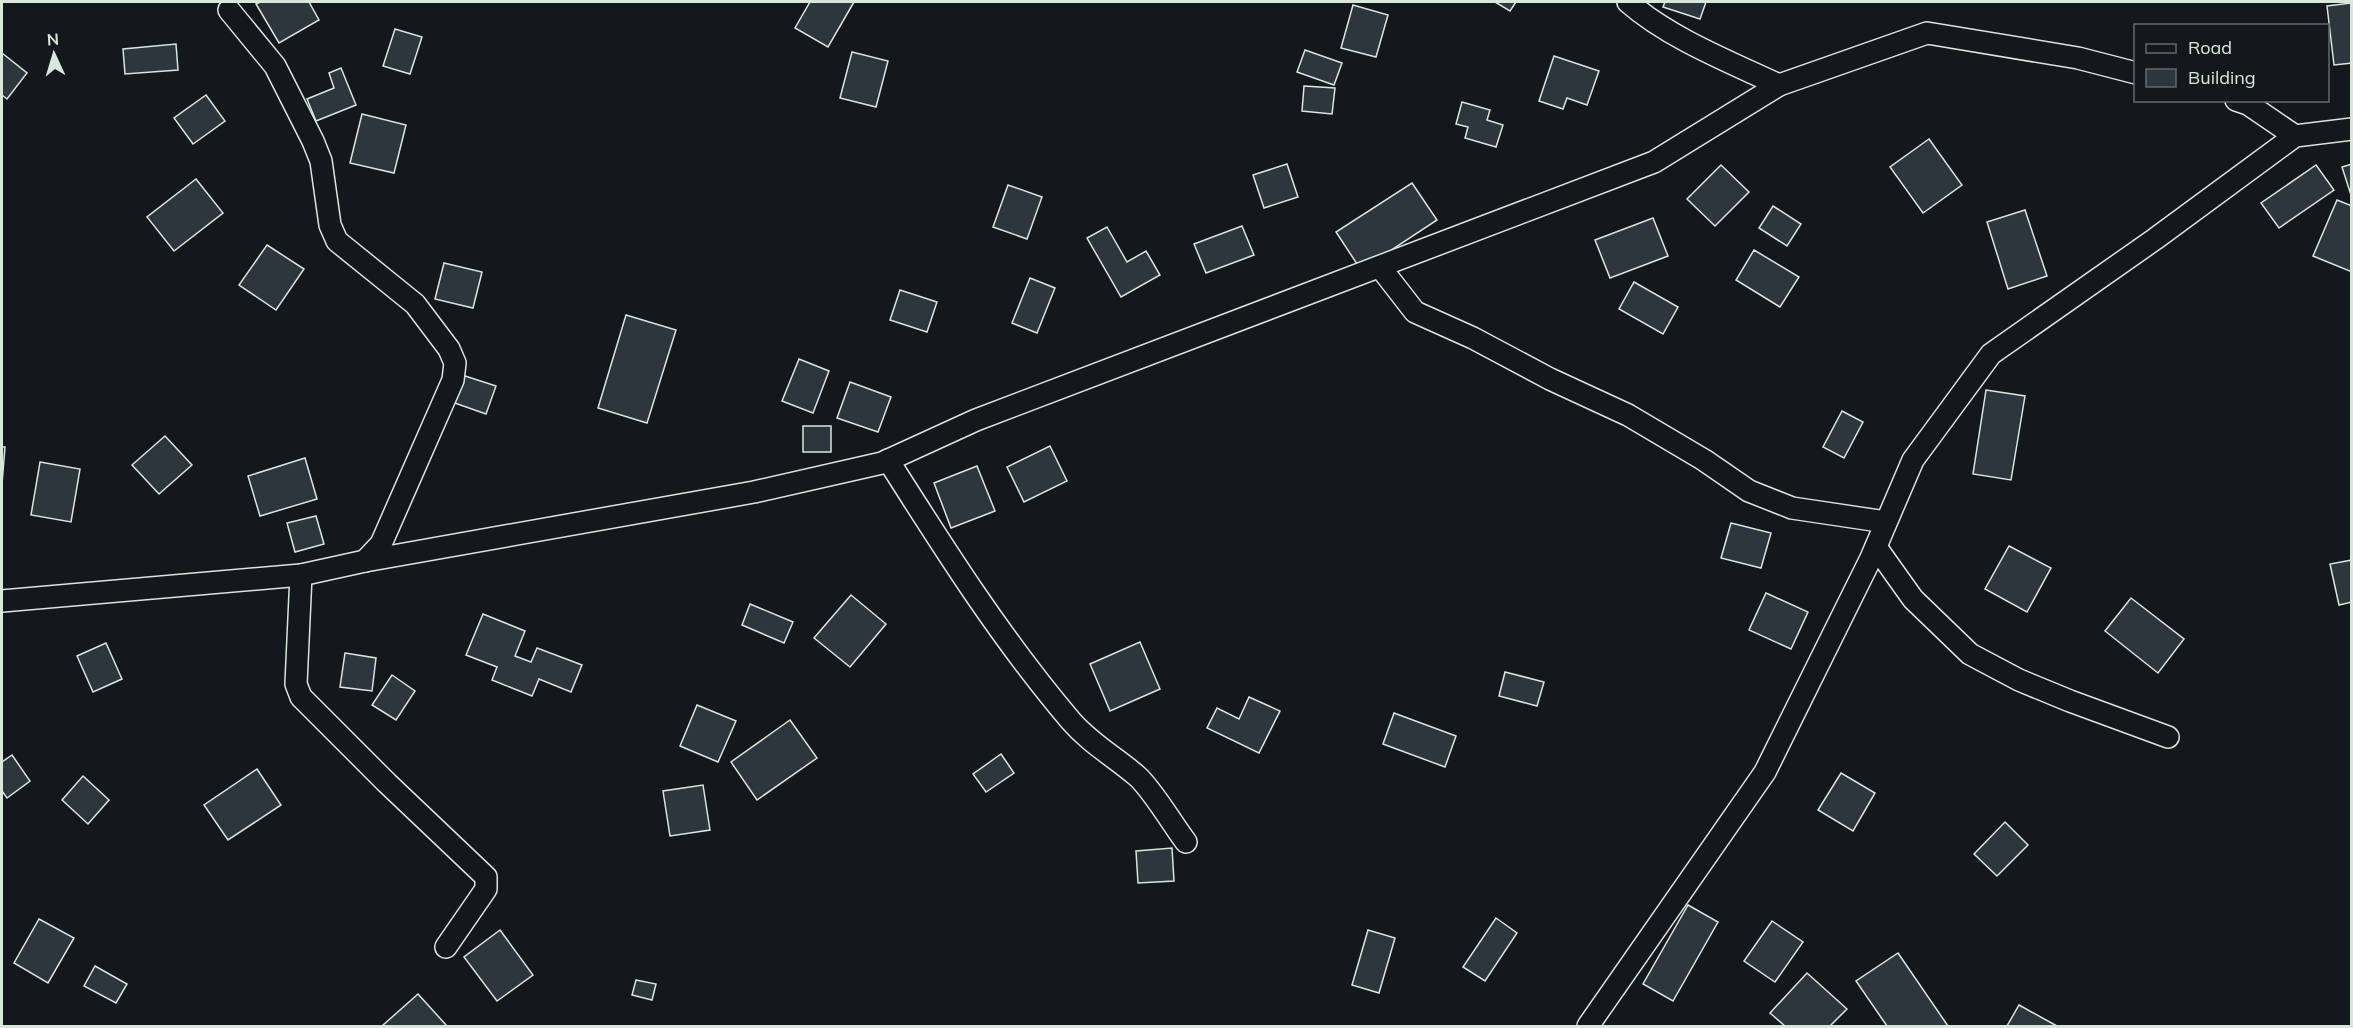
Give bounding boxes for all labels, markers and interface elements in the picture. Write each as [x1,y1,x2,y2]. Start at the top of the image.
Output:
north arrow [24,24,84,84]
legend [2134,24,2329,102]
text: N [46,29,60,49]
text: Road [2188,36,2232,59]
text: Building [2188,66,2256,89]

